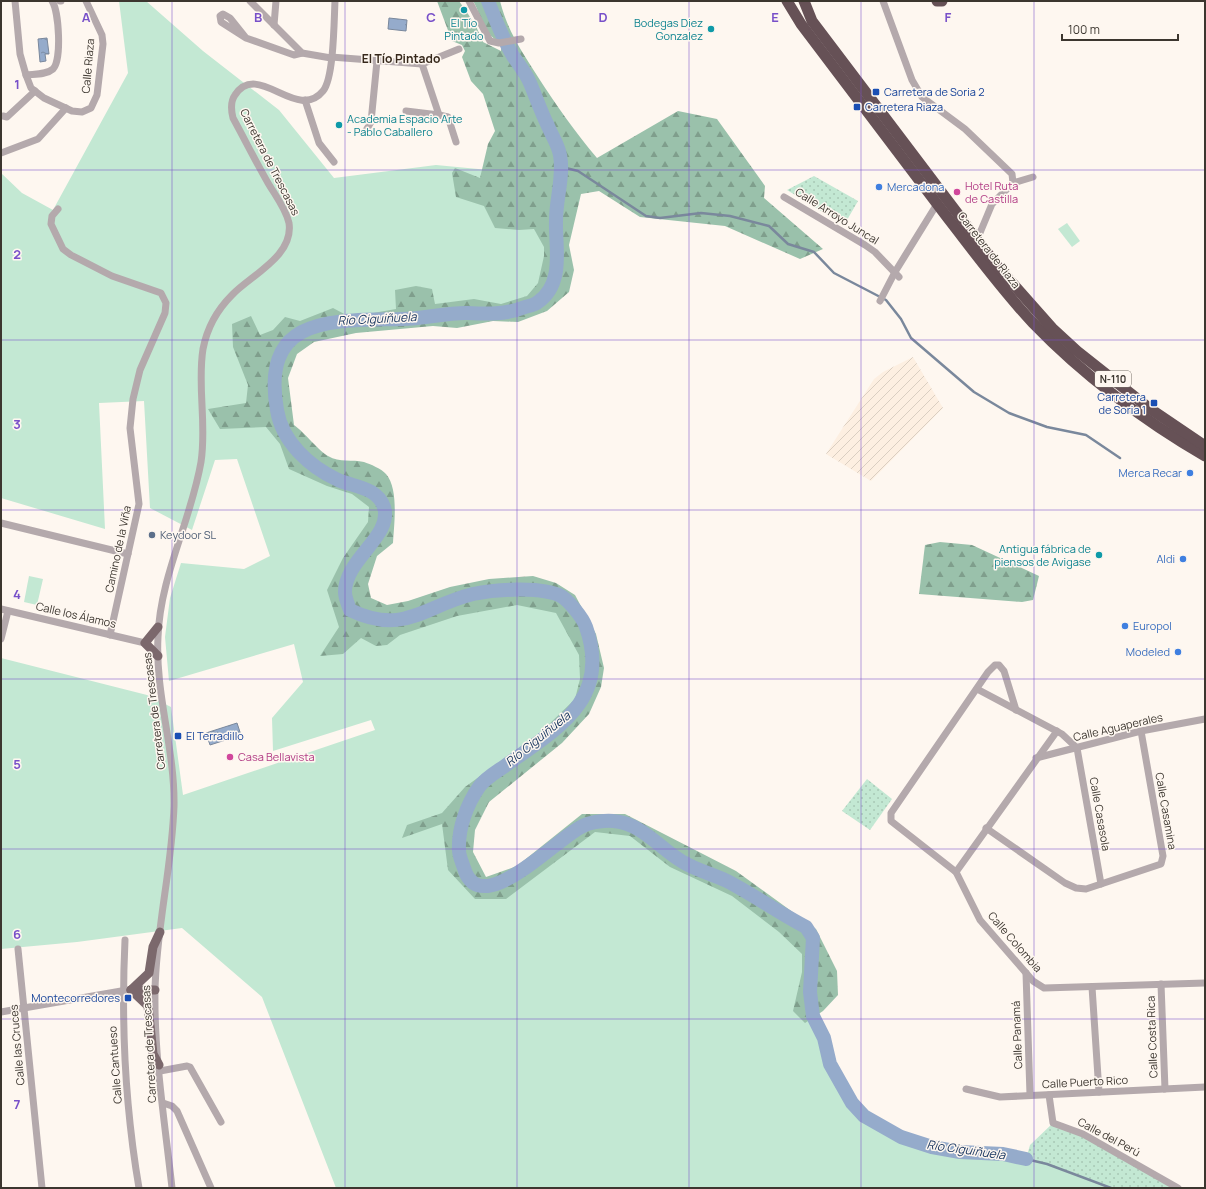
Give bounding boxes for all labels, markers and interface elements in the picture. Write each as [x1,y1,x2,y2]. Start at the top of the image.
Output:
marker: El Tío Pintado [459,5,469,15]
text: A [82,8,91,26]
text: B [254,8,262,26]
text: C [426,8,436,26]
text: D [598,8,608,26]
text: E [771,8,779,26]
text: F [945,8,952,26]
place label: El Tío Pintado [444,15,484,43]
place label: Bodegas Diez Gonzalez [634,15,703,43]
scale bar [1062,16,1178,42]
text: 100 m [1068,21,1100,38]
marker: Bodegas Diez Gonzalez [706,24,716,34]
street label: Calle Riaza [78,38,97,94]
district label: El Tío Pintado [362,50,440,67]
text: 1 [14,75,20,93]
place label: Carretera de Soria 2 [884,84,984,99]
marker: Carretera de Soria 2 [871,87,881,97]
place label: Carretera Riaza [865,99,943,114]
marker: Carretera Riaza [852,102,862,112]
street label: Carretera de Trescasas [237,106,304,218]
place label: Academia Espacio Arte - Pablo Caballero [347,111,463,139]
marker: Academia Espacio Arte - Pablo Caballero [334,120,344,130]
place label: Hotel Ruta de Castilla [965,178,1018,206]
place label: Mercadona [887,179,944,194]
marker: Mercadona [874,182,884,192]
street label: Calle Arroyo Juncal [793,184,882,247]
marker: Hotel Ruta de Castilla [952,187,962,197]
street label: Carretera de Riaza [955,208,1024,291]
text: 2 [13,245,21,263]
water label: Río Ciguiñuela [337,308,418,329]
road number: N-110 [1095,371,1131,387]
place label: Carretera de Soria 1 [1097,389,1146,417]
marker: Carretera de Soria 1 [1149,398,1159,408]
text: 3 [13,415,21,433]
place label: Merca Recar [1119,465,1182,480]
marker: Merca Recar [1185,468,1195,478]
street label: Camino de la Viña [101,504,134,594]
place label: Keydoor SL [160,527,216,542]
marker: Keydoor SL [147,530,157,540]
place label: Antigua fábrica de piensos de Avigase [994,541,1092,569]
marker: Antigua fábrica de piensos de Avigase [1094,550,1104,560]
place label: Aldi [1156,551,1175,566]
marker: Aldi [1178,554,1188,564]
text: 4 [13,585,21,603]
street label: Calle los Álamos [35,598,118,631]
place label: Europol [1133,618,1172,633]
marker: Europol [1120,621,1130,631]
place label: Modeled [1126,644,1170,659]
marker: Modeled [1173,647,1183,657]
street label: Carretera de Trescasas [139,651,168,771]
water label: Río Ciguiñuela [502,706,575,770]
street label: Calle Aguaperales [1072,709,1164,744]
place label: El Terradillo [186,728,244,743]
marker: El Terradillo [173,731,183,741]
place label: Casa Bellavista [238,749,315,764]
marker: Casa Bellavista [225,752,235,762]
text: 5 [13,755,21,773]
street label: Calle Casamina [1152,771,1181,851]
street label: Calle Casasola [1087,776,1114,852]
street label: Calle Colombia [985,908,1046,975]
text: 6 [13,925,21,943]
street label: Carretera de Trescasas [138,985,159,1103]
place label: Montecorredores [31,990,120,1005]
marker: Montecorredores [123,993,133,1003]
street label: Calle Costa Rica [1143,996,1160,1078]
street label: Calle Panamá [1008,1001,1025,1069]
street label: Calle las Cruces [5,1004,27,1086]
street label: Calle Cantueso [104,1025,125,1104]
street label: Calle Puerto Rico [1042,1072,1129,1091]
text: 7 [14,1095,21,1113]
street label: Calle del Perú [1075,1114,1143,1159]
water label: Río Ciguiñuela [926,1136,1008,1164]

